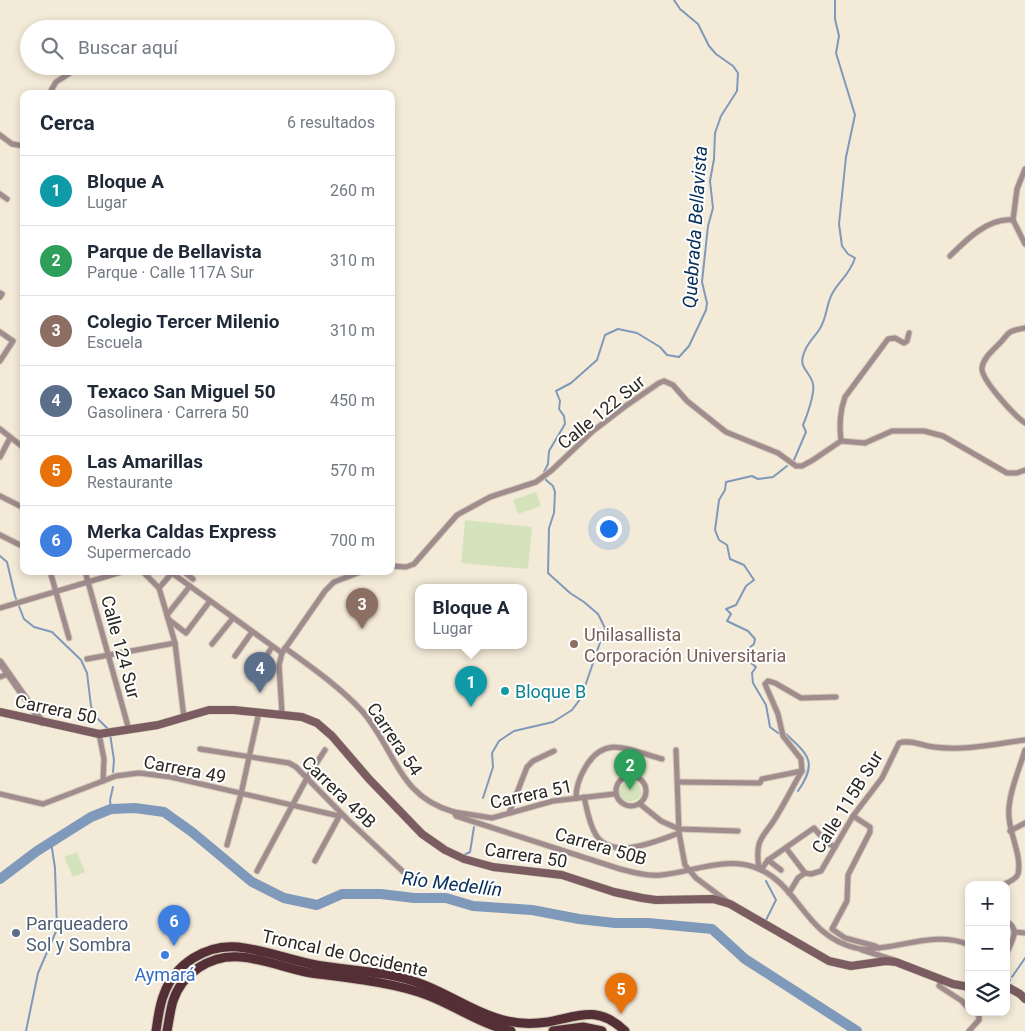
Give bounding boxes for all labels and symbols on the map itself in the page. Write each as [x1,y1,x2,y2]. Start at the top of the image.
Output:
water label: Quebrada Bellavista [678,145,712,309]
street label: Calle 122 Sur [553,371,649,453]
your location [596,516,622,542]
pin: 3 [346,588,378,629]
street label: Calle 124 Sur [97,593,145,701]
place label: Unilasallista Corporación Universitaria [584,624,786,666]
marker: Unilasallista Corporación Universitaria [568,638,580,650]
pin: 4 [244,652,276,693]
pin: 1 [455,666,487,707]
place label: Bloque B [515,681,586,702]
marker: Bloque B [499,685,511,697]
street label: Carrera 50 [13,690,99,728]
street label: Carrera 54 [363,699,427,779]
street label: Calle 115B Sur [807,747,887,857]
pin: 2 [614,749,646,790]
street label: Carrera 49 [142,751,228,787]
street label: Carrera 49B [298,752,380,832]
street label: Carrera 51 [488,775,574,813]
street label: Carrera 50B [553,823,649,869]
street label: Carrera 50 [483,838,569,872]
water label: Río Medellín [401,866,503,902]
pin: 6 [158,905,190,946]
place label: Parqueadero Sol y Sombra [26,913,131,955]
street label: Troncal de Occidente [260,925,430,981]
marker: Parqueadero Sol y Sombra [10,927,22,939]
marker: Aymará [159,949,171,961]
place label: Aymará [135,964,195,985]
pin: 5 [605,973,637,1014]

